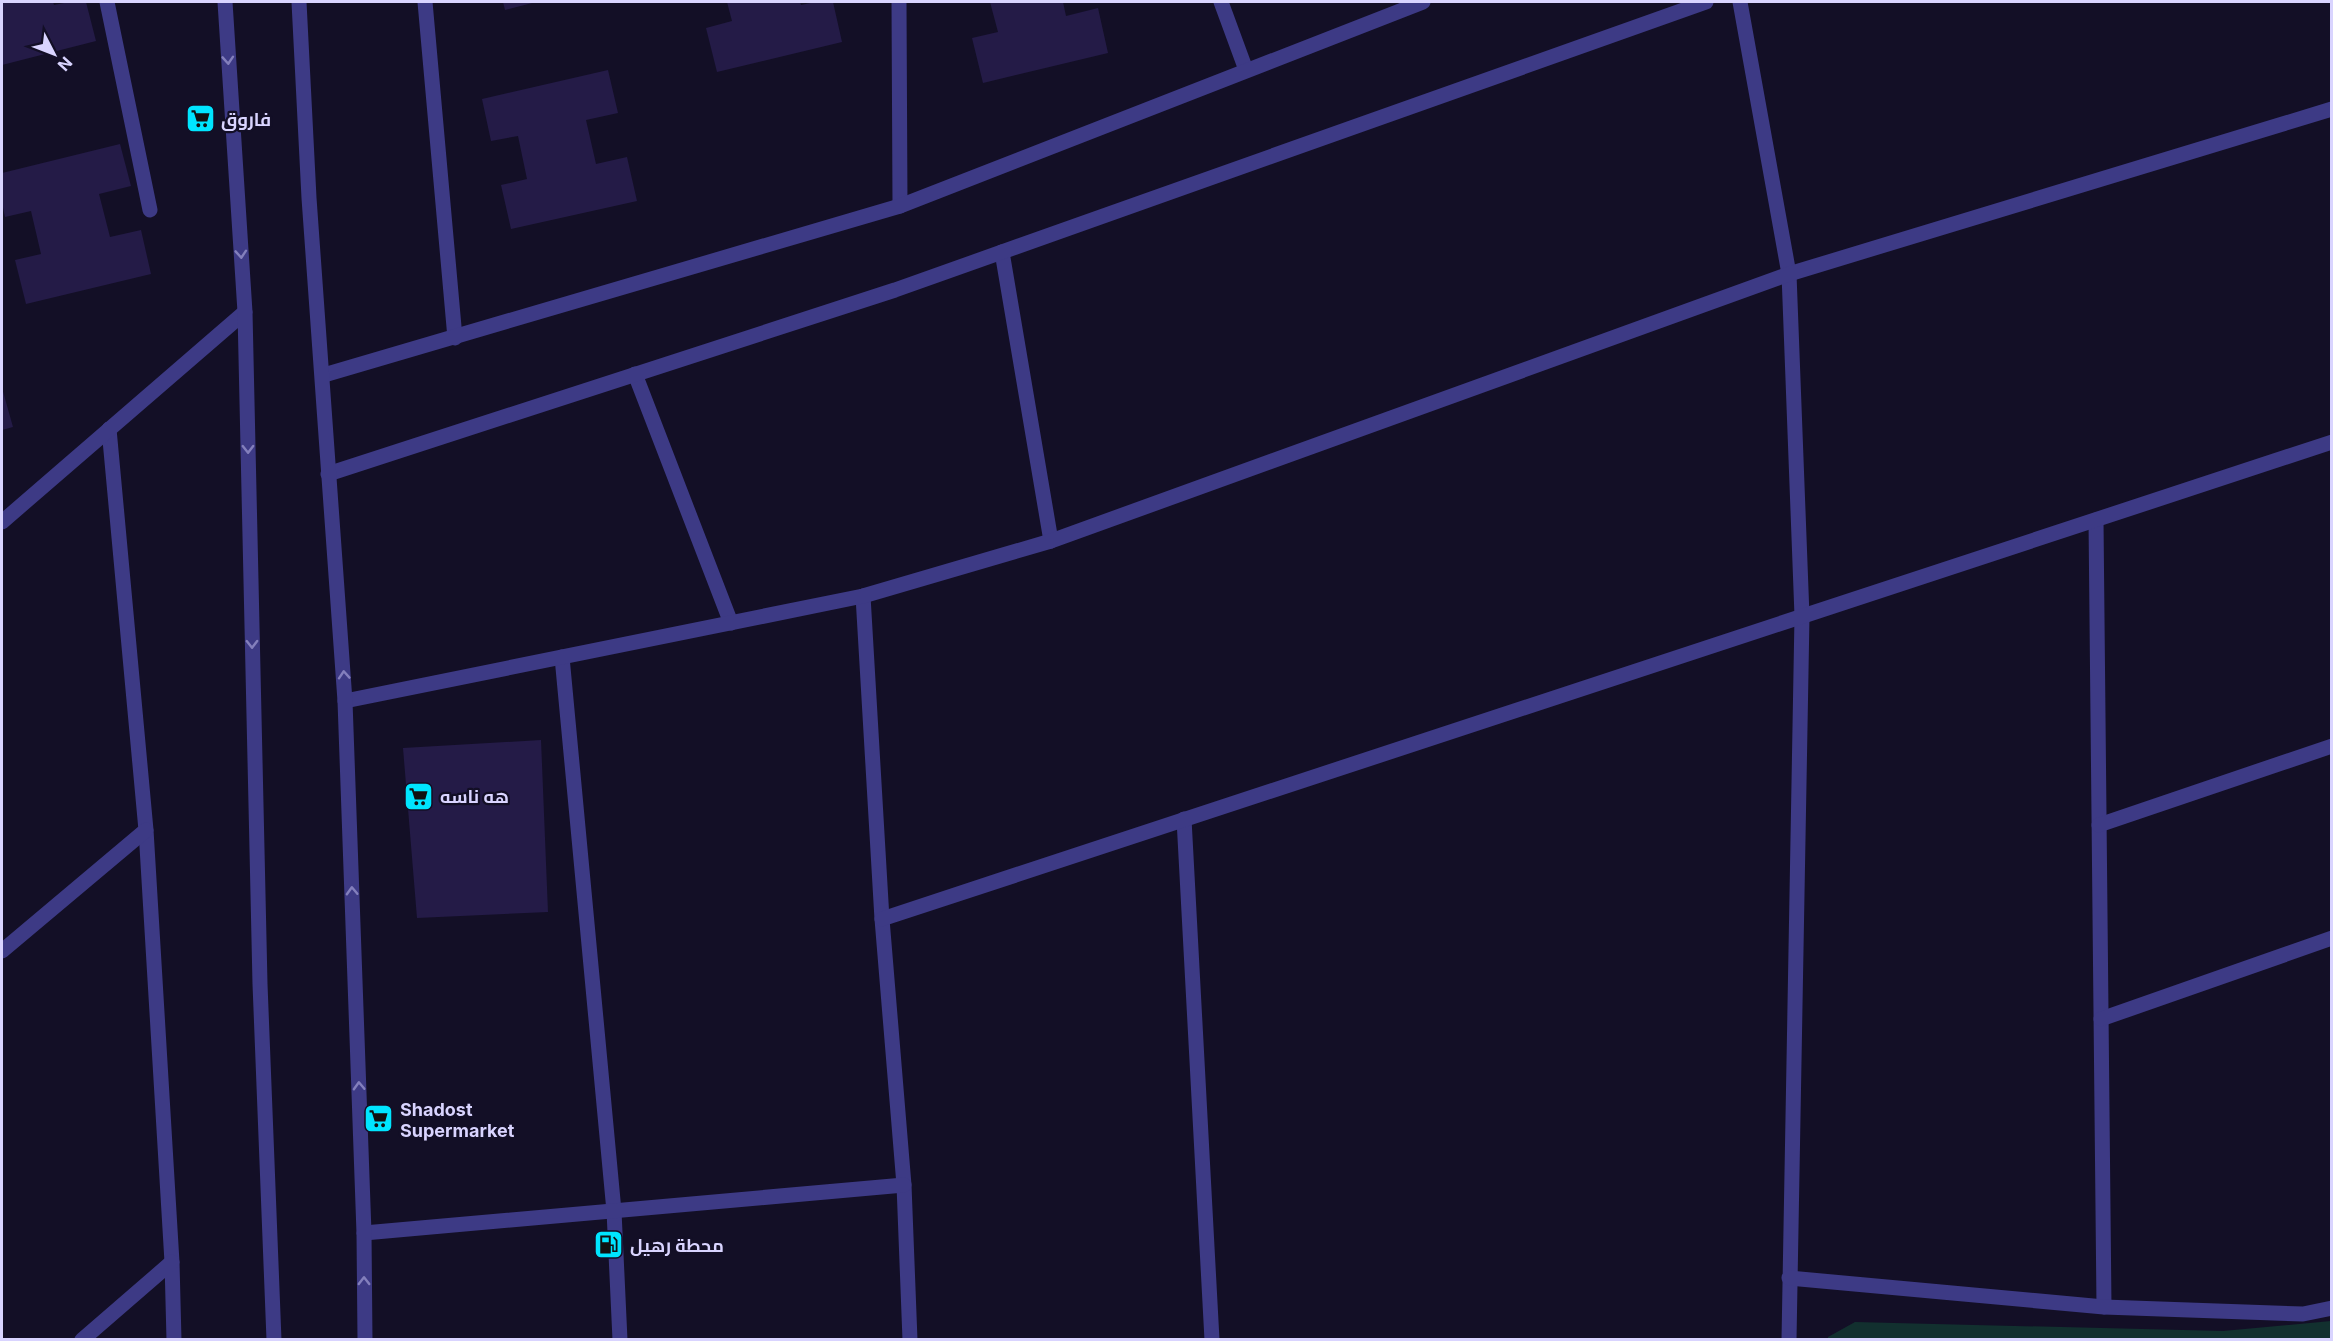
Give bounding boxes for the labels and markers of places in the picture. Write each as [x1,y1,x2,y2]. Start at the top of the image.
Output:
supermarket icon: فاروق [184,103,216,135]
place label: فاروق [221,109,271,131]
supermarket icon: هه ناسه [403,780,435,812]
place label: هه ناسه [440,786,509,807]
place label: Shadost Supermarket [400,1099,515,1141]
supermarket icon: Shadost Supermarket [363,1103,395,1135]
fuel station icon: محطة رهيل [593,1229,625,1261]
place label: محطة رهيل [630,1235,724,1257]

